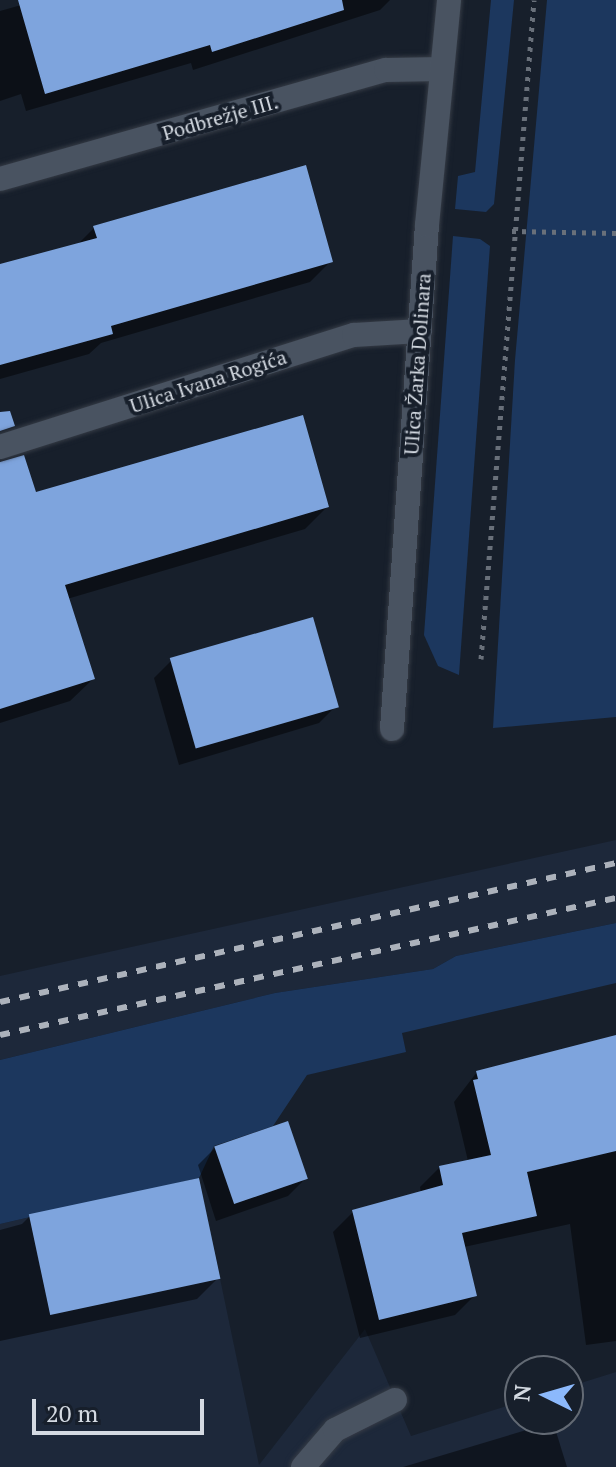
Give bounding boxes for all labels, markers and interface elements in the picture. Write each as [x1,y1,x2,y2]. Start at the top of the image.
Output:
street label: Podbrežje III. [159,89,281,145]
street label: Ulica Žarka Dolinara [399,272,435,456]
street label: Ulica Ivana Rogića [127,344,289,418]
north arrow [504,1355,584,1435]
scale bar [36,1383,208,1433]
text: N [506,1383,537,1403]
text: 20 m [46,1397,98,1429]

